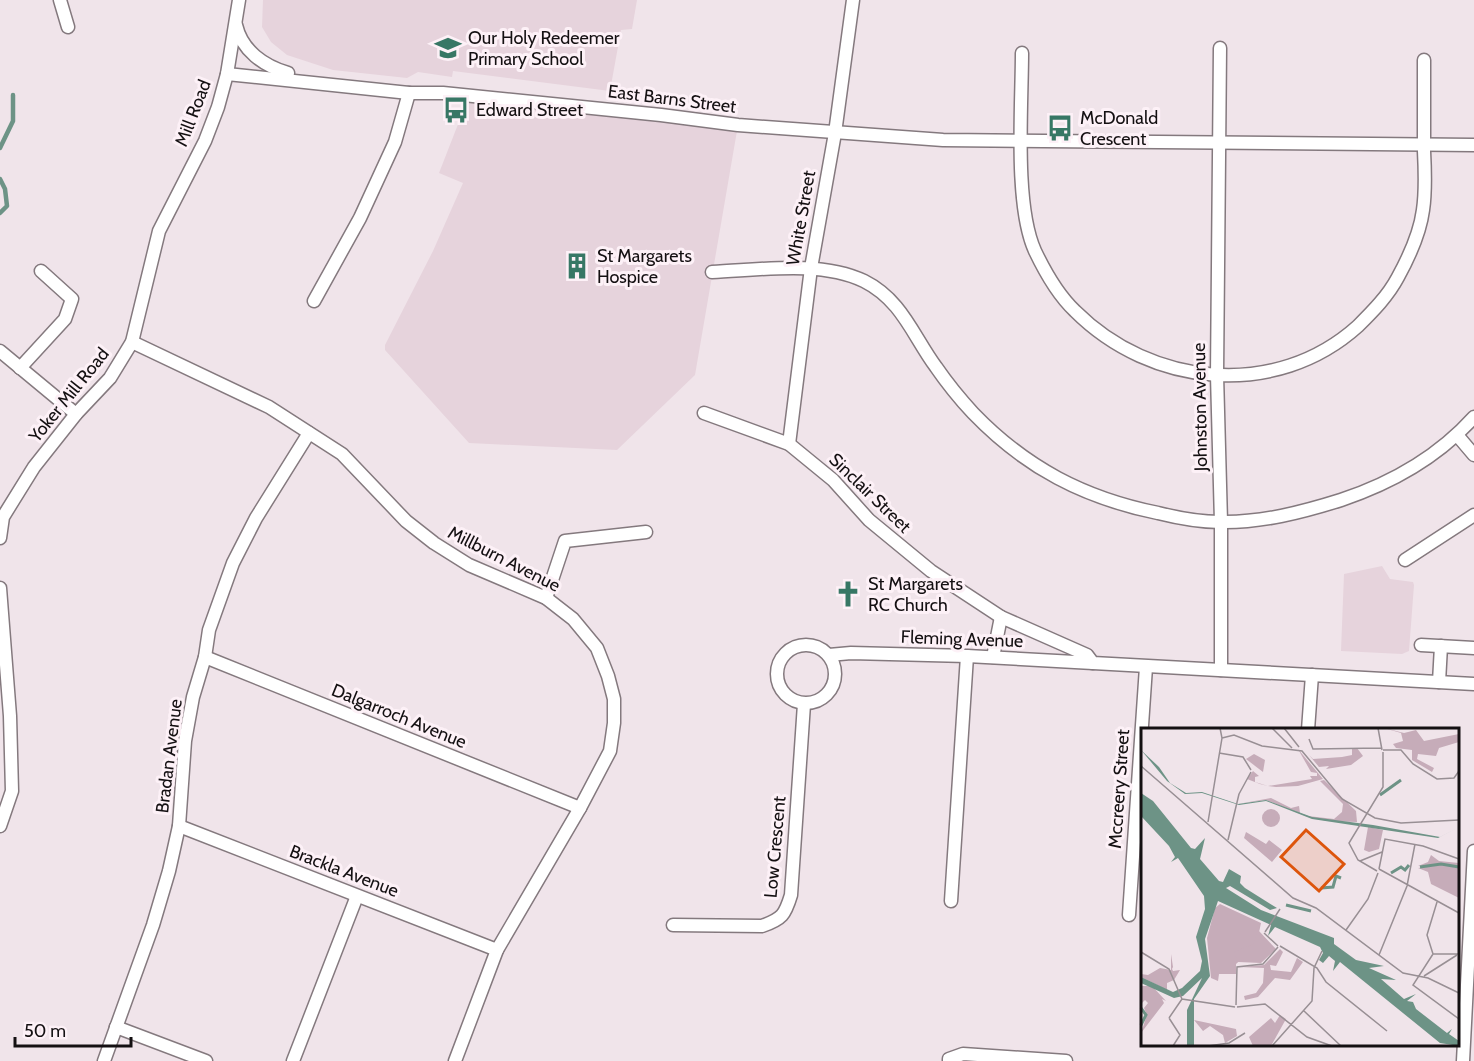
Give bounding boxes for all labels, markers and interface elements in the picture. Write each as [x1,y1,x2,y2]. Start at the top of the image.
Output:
place label: Our Holy Redeemer Primary School [468,27,620,70]
school or university icon: Our Holy Redeemer Primary School [433,33,463,63]
street label: Mill Road [170,76,216,150]
street label: East Barns Street [607,80,737,118]
bus stop icon: Edward Street [441,95,471,125]
place label: Edward Street [476,99,583,121]
place label: McDonald Crescent [1080,107,1158,150]
bus stop icon: McDonald Crescent [1045,113,1075,143]
street label: White Street [782,169,820,267]
place label: St Margarets Hospice [597,245,692,288]
building icon: St Margarets Hospice [562,251,592,281]
street label: Yoker Mill Road [24,343,114,447]
street label: Johnston Avenue [1188,343,1212,472]
street label: Sinclair Street [825,449,915,537]
street label: Millburn Avenue [444,521,564,597]
place label: St Margarets RC Church [868,573,963,616]
church icon: St Margarets RC Church [833,579,863,609]
street label: Fleming Avenue [900,626,1024,652]
street label: Dalgarroch Avenue [328,679,470,753]
street label: Bradan Avenue [151,698,187,814]
inset map [1141,728,1459,1046]
street label: Mccreery Street [1104,729,1134,849]
street label: Low Crescent [760,795,790,899]
street label: Brackla Avenue [286,840,402,902]
scale bar [15,1010,130,1048]
text: 50 m [24,1020,66,1042]

